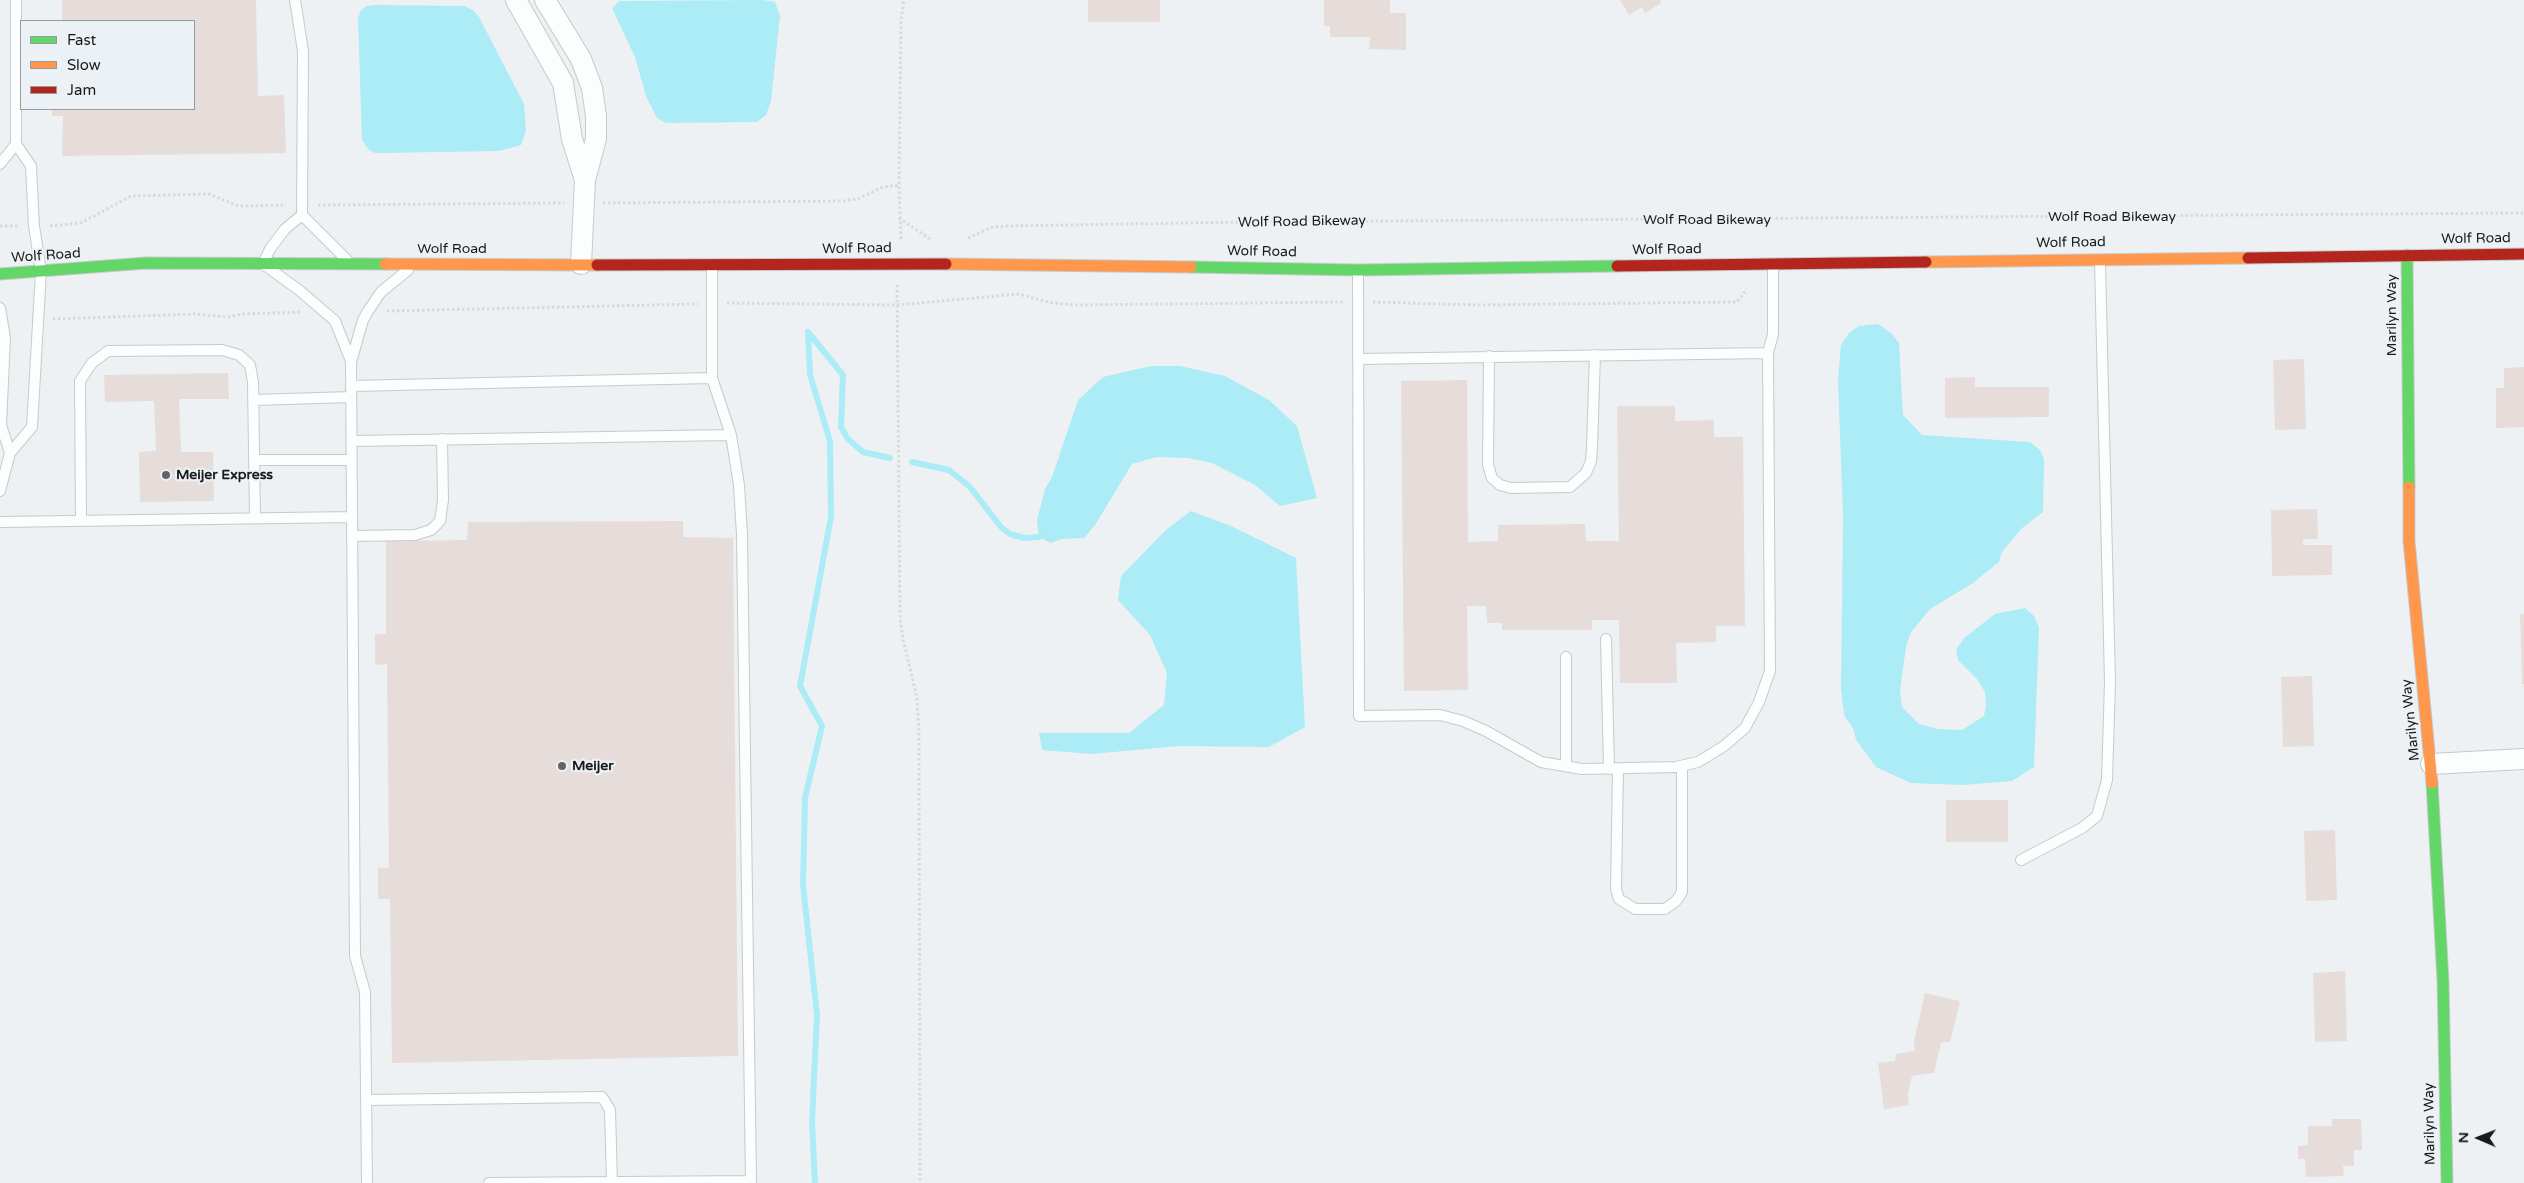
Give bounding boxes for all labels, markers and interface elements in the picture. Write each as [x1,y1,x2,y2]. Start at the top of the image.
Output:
legend [20,20,195,110]
text: Fast [67,31,96,49]
text: Slow [67,56,101,74]
text: Jam [67,81,96,99]
street label: Wolf Road Bikeway [2048,209,2176,225]
street label: Wolf Road Bikeway [1238,212,1366,232]
street label: Wolf Road Bikeway [1643,212,1771,228]
street label: Wolf Road [2441,230,2511,248]
street label: Wolf Road [2036,234,2106,252]
street label: Wolf Road [822,240,892,258]
street label: Wolf Road [417,241,487,257]
street label: Wolf Road [1632,241,1702,259]
street label: Wolf Road [1227,243,1297,261]
street label: Wolf Road [11,245,81,267]
street label: Marilyn Way [2384,274,2400,356]
place label: Meijer Express [176,467,273,483]
marker: Meijer Express [160,469,172,481]
street label: Marilyn Way [2398,678,2424,762]
place label: Meijer [572,758,614,774]
marker: Meijer [556,760,568,772]
street label: Marilyn Way [2421,1083,2439,1165]
north arrow [2454,1113,2504,1163]
text: N [2455,1132,2472,1144]

